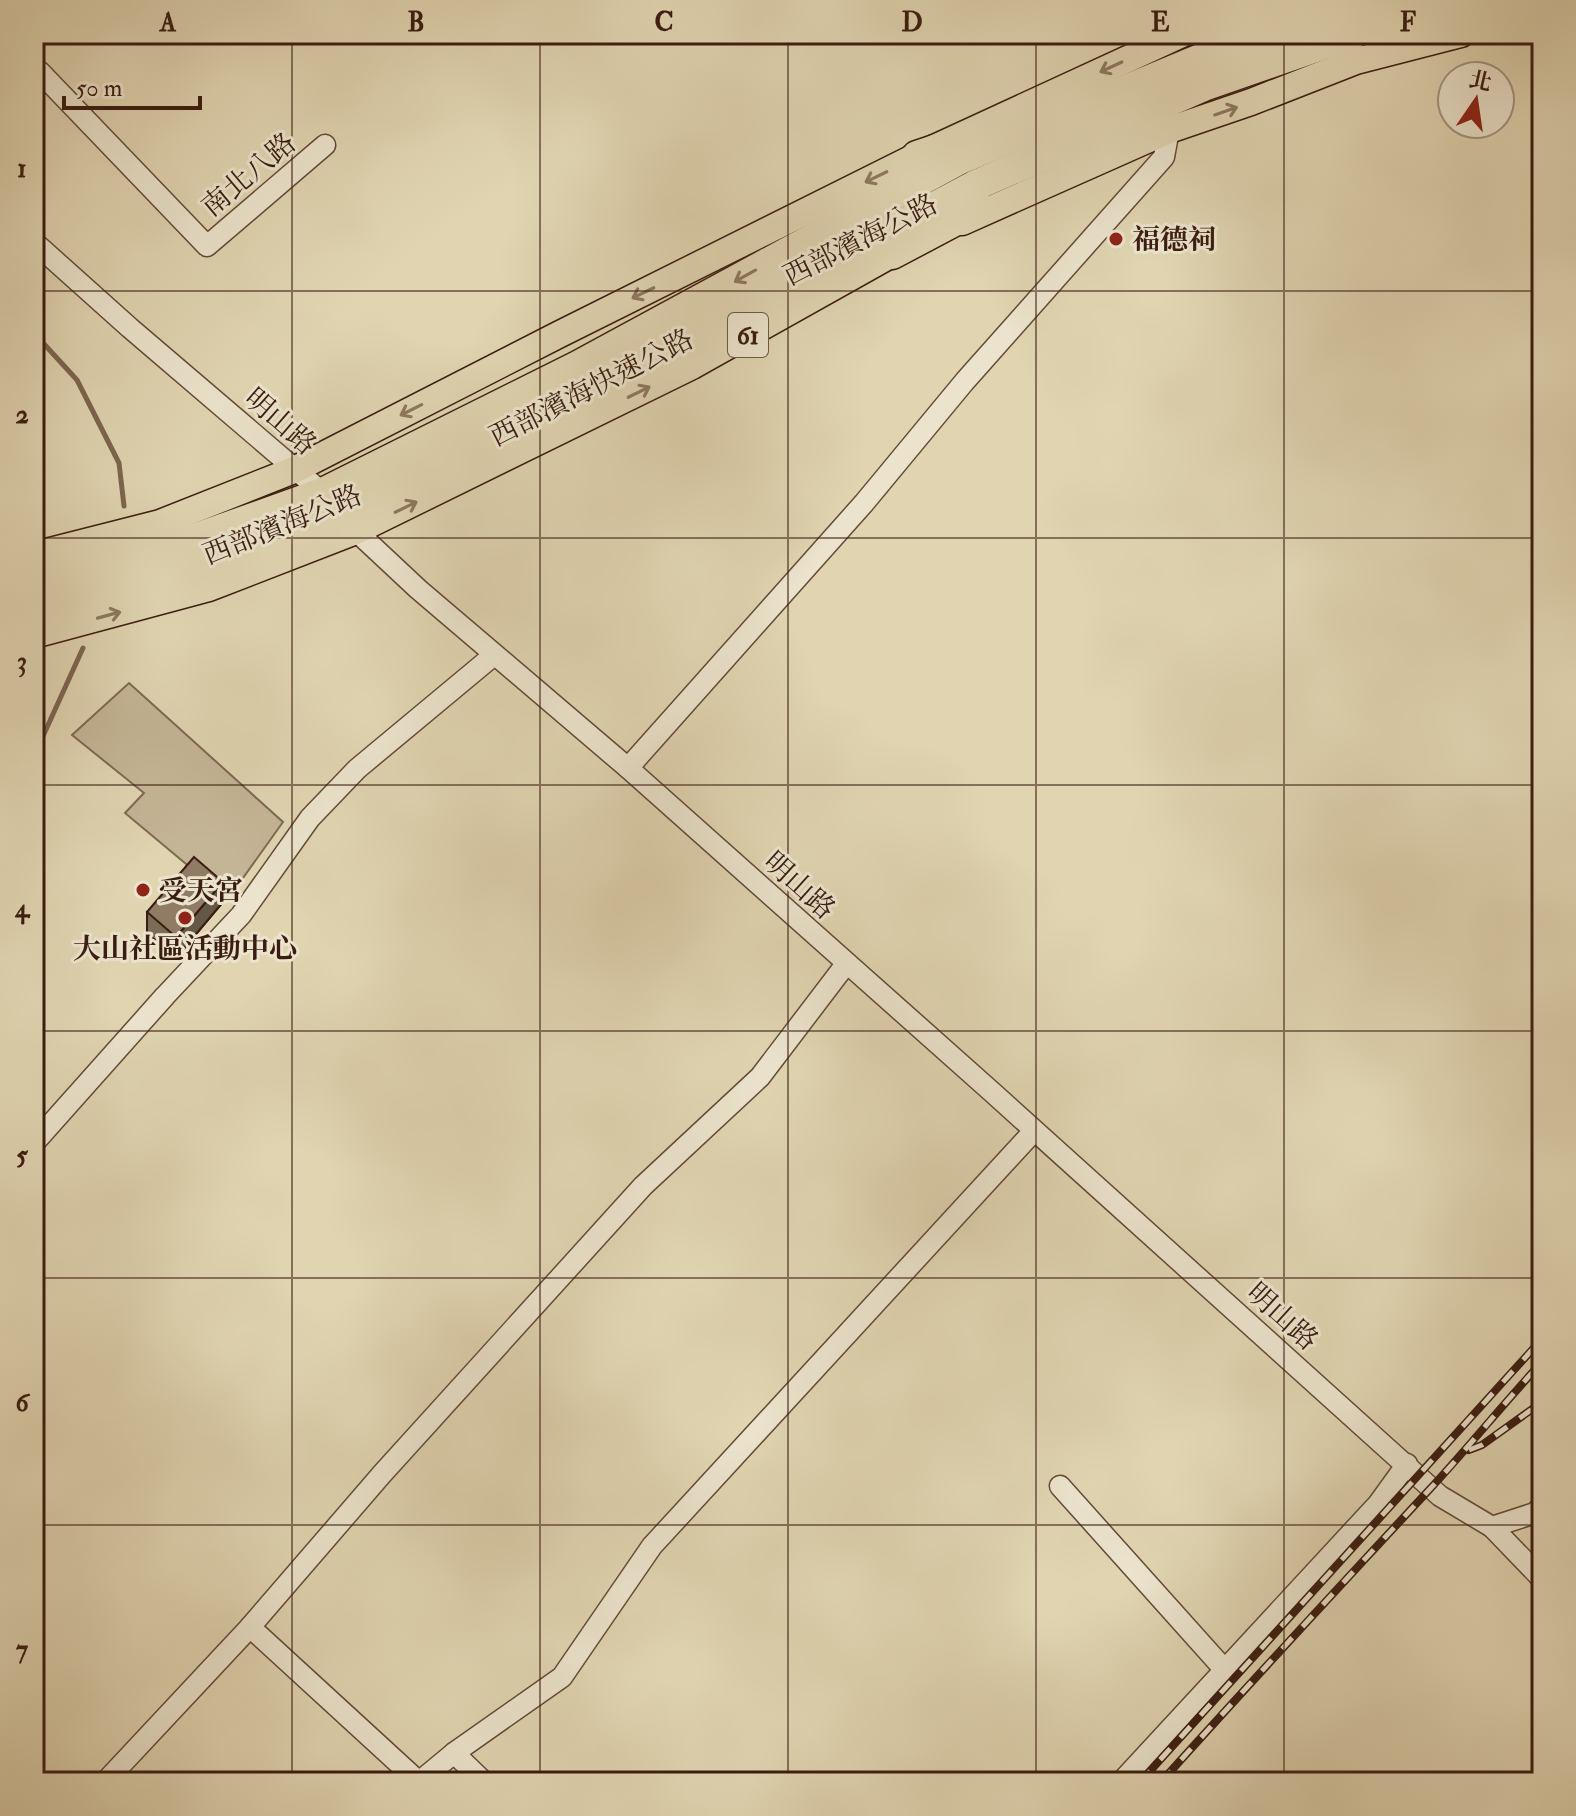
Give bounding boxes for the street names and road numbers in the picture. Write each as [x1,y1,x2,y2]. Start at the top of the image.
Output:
street label: 南北八路 [195,126,303,225]
street label: 西部濱海公路 [778,187,943,294]
road number: 61 [728,313,768,357]
street label: 西部濱海快速公路 [484,322,699,455]
street label: 明山路 [237,381,323,463]
street label: 西部濱海公路 [198,478,367,573]
street label: 明山路 [756,845,842,927]
street label: 明山路 [1239,1276,1325,1358]

